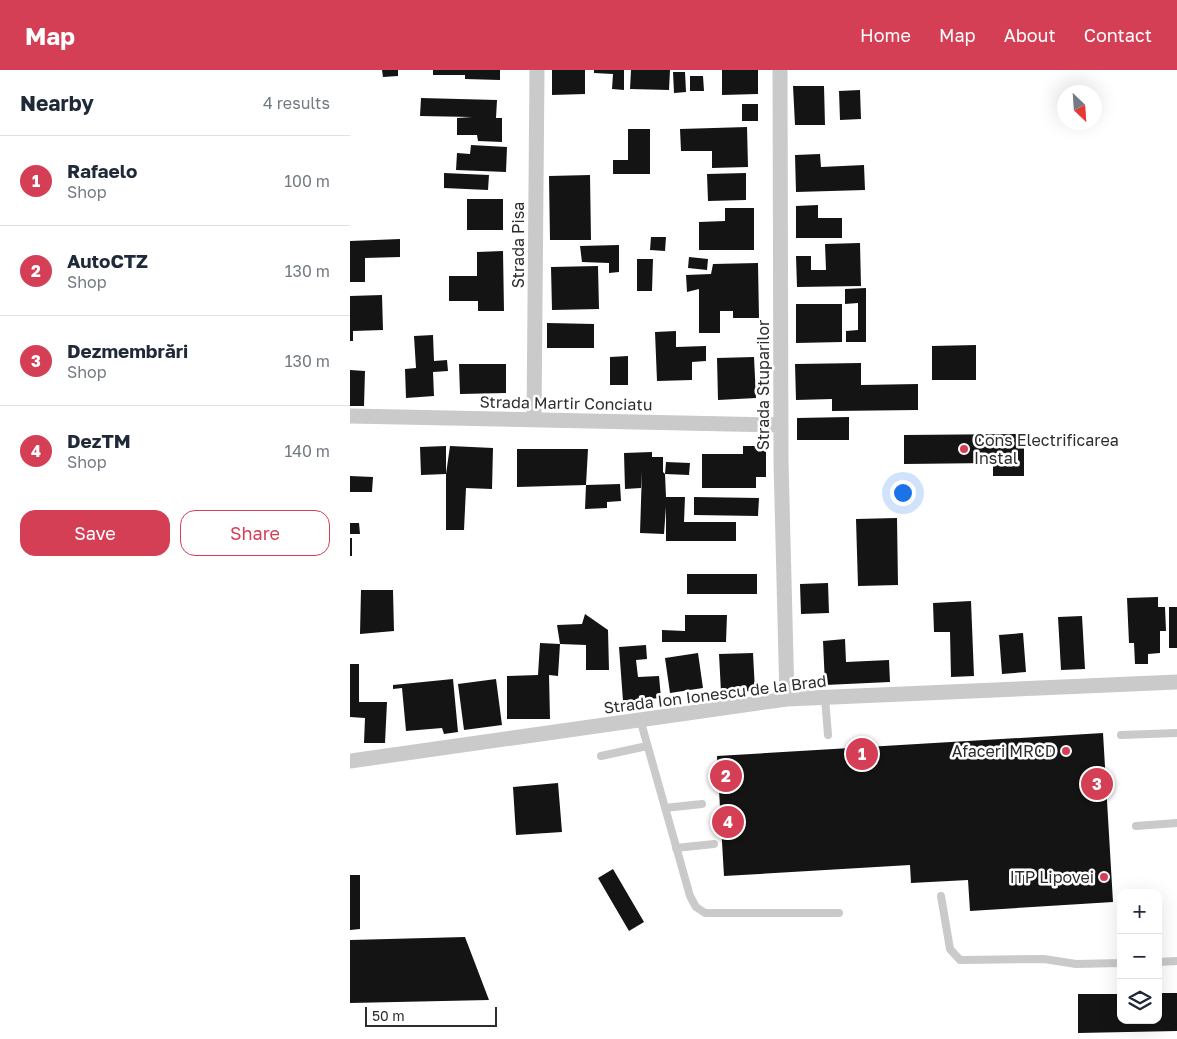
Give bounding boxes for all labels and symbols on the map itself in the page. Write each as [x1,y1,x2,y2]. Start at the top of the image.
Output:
north arrow [1057,85,1102,130]
street label: Strada Pisa [508,202,528,288]
street label: Strada Stuparilor [753,320,773,450]
street label: Strada Martir Conciatu [479,391,653,415]
place label: Cons Electrificarea Instal [974,430,1119,468]
marker: Cons Electrificarea Instal [958,443,970,455]
your location [890,480,916,506]
street label: Strada Ion Ionescu de la Brad [602,670,828,718]
pin: 1 [846,735,878,773]
place label: Afaceri MRCD [952,741,1056,761]
marker: Afaceri MRCD [1060,745,1072,757]
pin: 2 [710,757,742,795]
pin: 3 [1081,765,1113,803]
pin: 4 [712,803,744,841]
place label: ITP Lipovei [1010,867,1094,887]
marker: ITP Lipovei [1098,871,1110,883]
scale bar [365,1004,498,1027]

